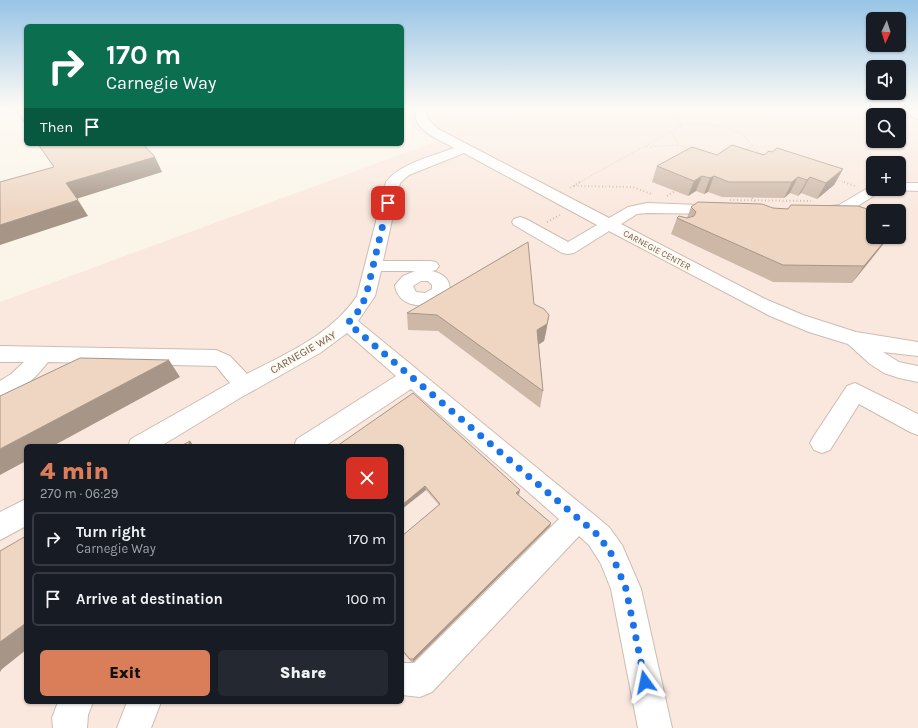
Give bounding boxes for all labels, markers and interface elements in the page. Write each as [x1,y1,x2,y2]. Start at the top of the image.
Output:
north arrow [866,12,906,52]
map controls [866,12,906,244]
text: 170 m [106,38,181,71]
icon: right [40,40,92,92]
button: sound [866,60,906,100]
text: Carnegie Way [106,72,216,94]
button: search [866,108,906,148]
icon: arrive [81,116,103,138]
text: Then [40,118,73,136]
button: + [866,156,906,196]
pin [371,186,405,220]
icon: arrive [377,192,399,214]
button: − [866,204,906,244]
street label: CARNEGIE CENTER [622,228,692,272]
street label: CARNEGIE WAY [268,328,339,377]
text: 4 min [40,457,109,485]
button: close [346,457,388,499]
text: 270 m · 06:29 [40,486,118,501]
text: Turn right [76,523,146,541]
icon: right [42,528,64,550]
text: 170 m [348,530,386,548]
text: Carnegie Way [76,541,156,556]
icon: arrive [42,588,64,610]
text: Arrive at destination [76,590,223,608]
text: 100 m [346,590,386,608]
button: Exit [40,650,210,696]
button: Share [218,650,388,696]
position arrow [624,661,666,703]

